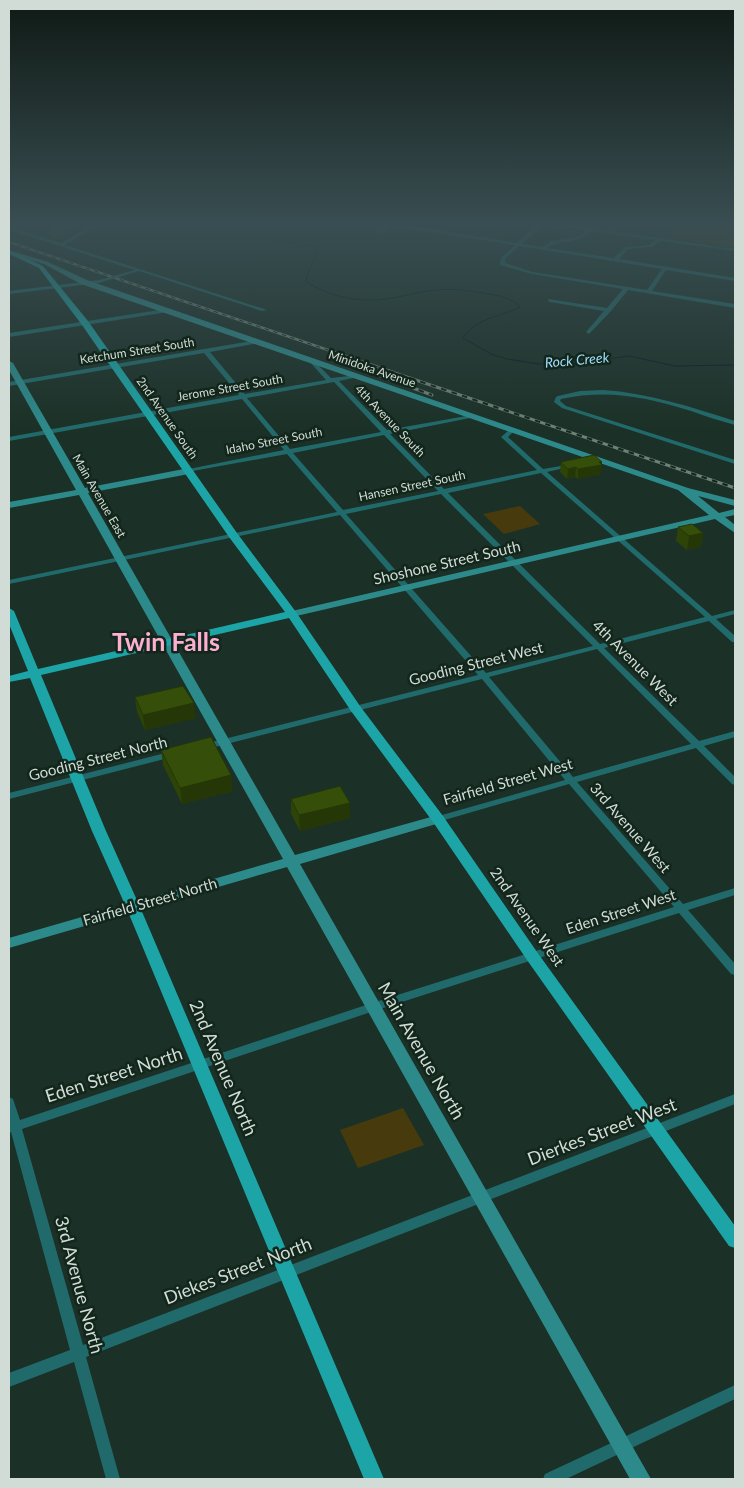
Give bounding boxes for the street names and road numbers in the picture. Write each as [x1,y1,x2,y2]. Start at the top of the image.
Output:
street label: Ketchum Street South [79,334,195,367]
street label: Minidoka Avenue [326,347,418,391]
street label: Jerome Street South [176,371,284,404]
street label: 2nd Avenue South [134,374,201,462]
street label: 4th Avenue South [352,381,429,460]
street label: Idaho Street South [224,424,323,457]
street label: Main Avenue East [69,451,130,541]
street label: Hansen Street South [357,467,467,504]
street label: Shoshone Street South [371,536,522,588]
street label: 4th Avenue West [589,616,683,709]
street label: Gooding Street West [407,638,545,688]
street label: Gooding Street North [27,732,169,784]
street label: Fairfield Street West [441,754,575,808]
street label: 3rd Avenue West [587,779,675,876]
street label: 2nd Avenue West [487,864,569,970]
street label: Fairfield Street North [81,873,219,929]
street label: Eden Street West [563,885,678,937]
street label: Main Avenue North [374,978,470,1123]
street label: 2nd Avenue North [185,996,262,1139]
street label: Eden Street North [42,1041,185,1107]
street label: Dierkes Street West [524,1092,680,1170]
street label: 3rd Avenue North [51,1213,109,1356]
street label: Diekes Street North [161,1232,315,1308]

